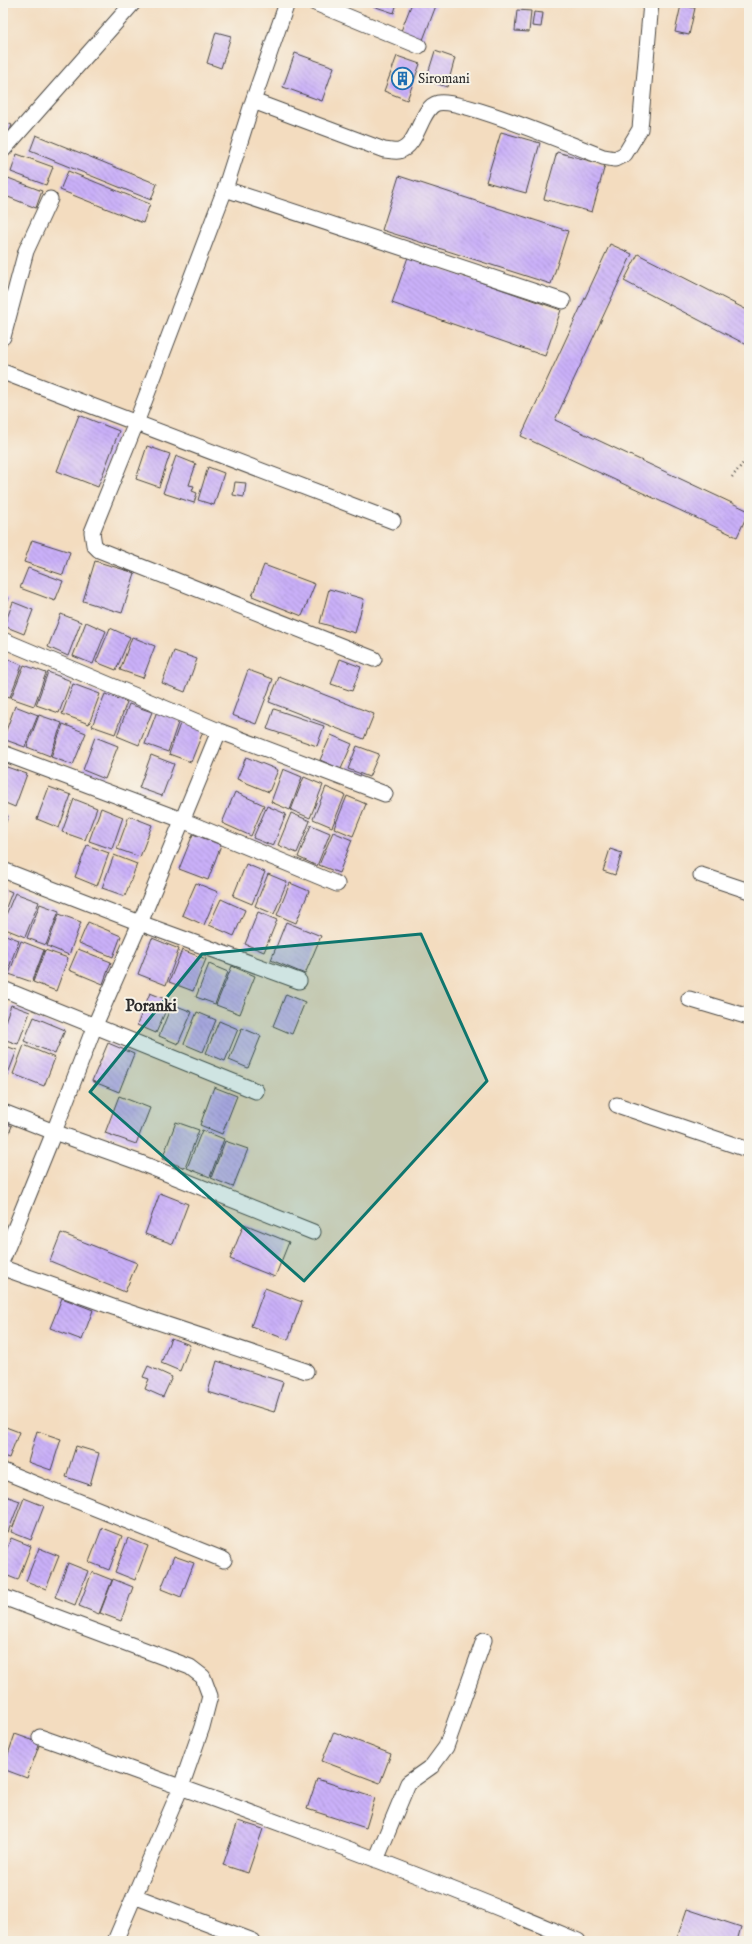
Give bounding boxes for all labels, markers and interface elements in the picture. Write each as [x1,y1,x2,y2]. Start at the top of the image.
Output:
building icon: Siromani [389,65,415,91]
place label: Siromani [418,70,470,88]
district label: Poranki [125,997,178,1017]

